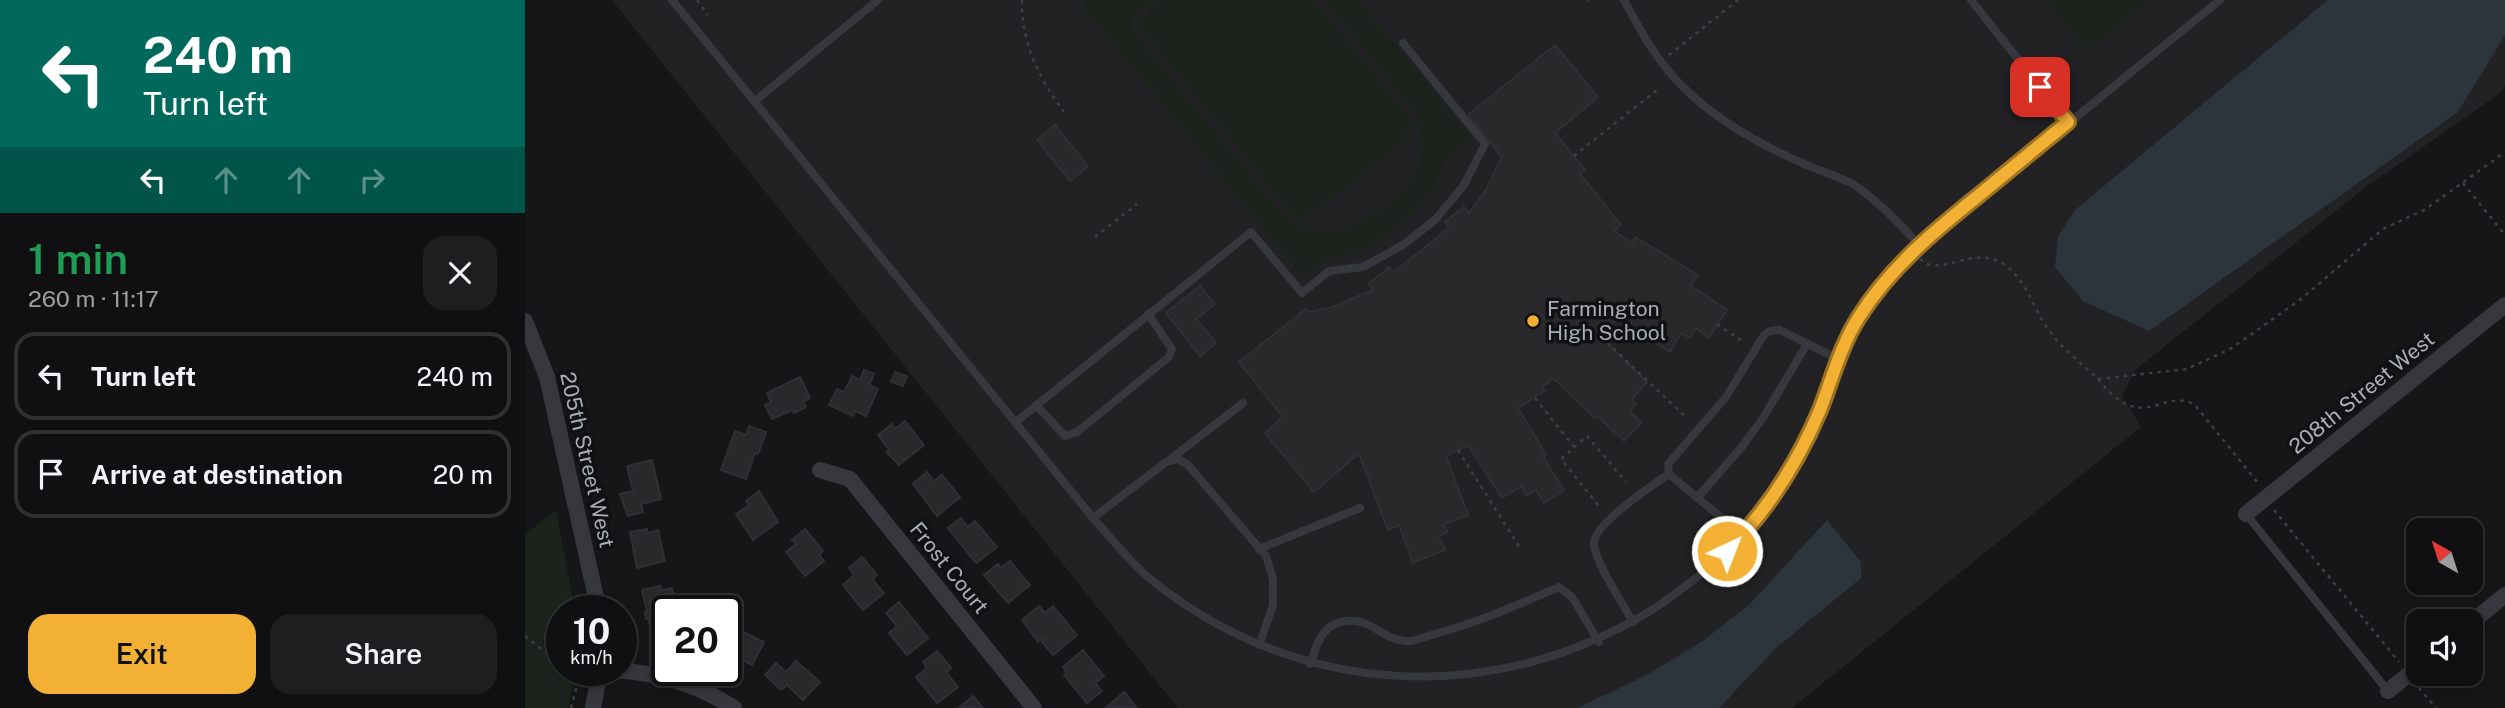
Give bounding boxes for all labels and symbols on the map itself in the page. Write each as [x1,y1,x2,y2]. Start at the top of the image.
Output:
pin [2010,57,2070,117]
place label: Farmington High School [1547,296,1666,345]
marker: Farmington High School [1525,313,1541,329]
street label: 208th Street West [2284,326,2439,459]
street label: 205th Street West [555,370,620,550]
position arrow [1690,514,1764,588]
street label: Frost Court [905,517,994,619]
north arrow [2406,518,2483,595]
speed limit sign: 20 [651,595,742,686]

